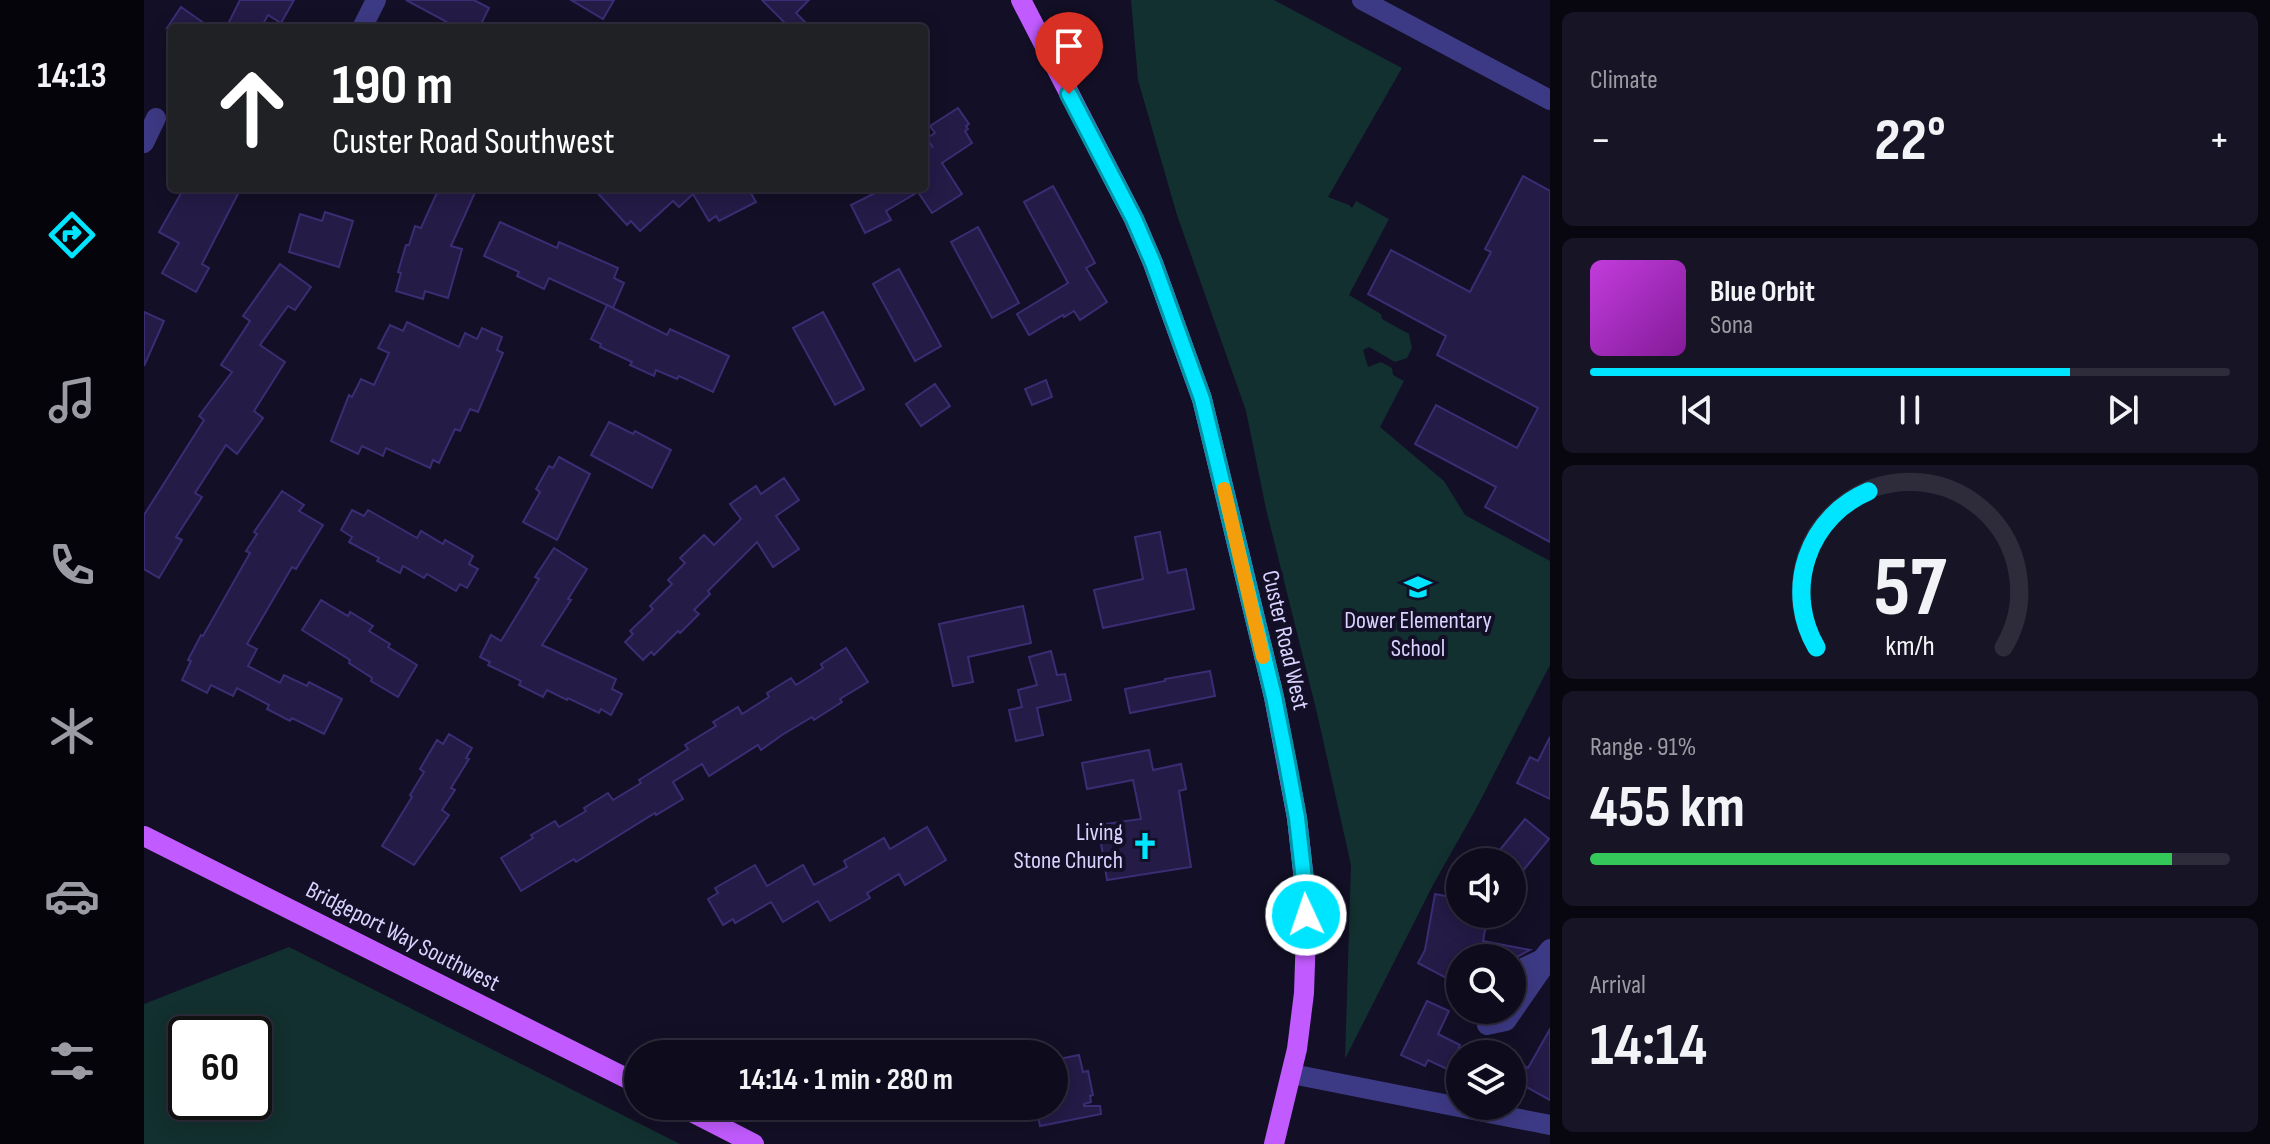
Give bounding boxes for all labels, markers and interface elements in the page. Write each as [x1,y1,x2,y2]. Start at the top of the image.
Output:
pin [1035,12,1103,94]
icon: arrive [1047,24,1091,68]
text: 190 m [332,53,453,120]
text: 14:13 [37,55,107,98]
icon: ahead [200,56,304,160]
text: Climate [1590,65,1658,96]
text: 22° [1874,105,1946,177]
text: − [1590,114,1612,167]
text: + [2208,114,2230,167]
text: Custer Road Southwest [332,121,614,164]
icon: directions [44,207,100,263]
text: Blue Orbit [1710,274,1815,310]
text: Sona [1710,310,1753,341]
icon: music [44,372,100,428]
icon: previous [1675,388,1719,432]
icon: pause [1888,388,1932,432]
icon: next [2101,388,2145,432]
icon: phone [44,537,100,593]
text: 57 [1874,539,1947,639]
street label: Custer Road West [1255,568,1316,713]
school or university icon: Dower Elementary School [1403,572,1433,602]
place label: Dower Elementary School [1344,606,1492,663]
text: km/h [1885,629,1935,664]
icon: climate [44,703,100,759]
text: Range · 91% [1590,732,1696,763]
text: 455 km [1590,772,1745,844]
place label: Living Stone Church [1014,818,1123,875]
church icon: Living Stone Church [1130,831,1160,861]
map controls [1446,848,1526,1120]
button: sound [1446,848,1526,928]
icon: car [44,868,100,924]
position arrow [1264,873,1348,957]
street label: Bridgeport Way Southwest [301,875,504,998]
button: search [1446,944,1526,1024]
text: Arrival [1590,970,1646,1001]
text: 14:14 [1590,1010,1707,1082]
speed limit sign: 60 [168,1016,272,1120]
icon: filters [44,1033,100,1089]
button: layers [1446,1040,1526,1120]
text: 14:14 · 1 min · 280 m [739,1062,953,1098]

